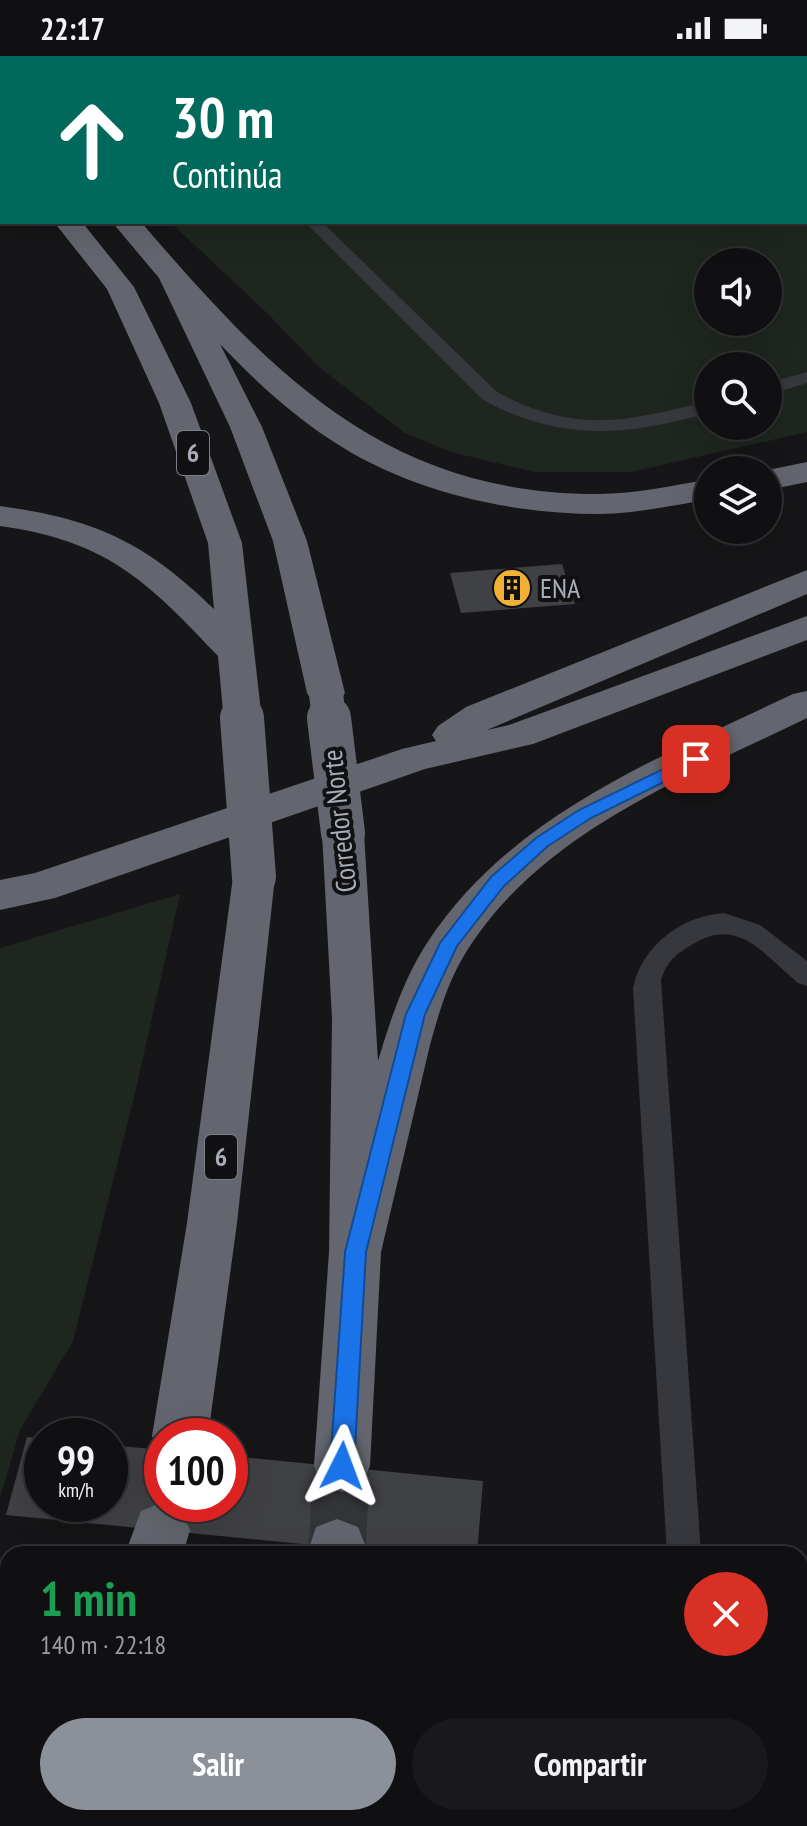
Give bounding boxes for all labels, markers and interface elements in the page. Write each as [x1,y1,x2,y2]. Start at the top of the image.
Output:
text: 22:17 [40,9,105,48]
text: 30 m [172,81,274,153]
icon: ahead [40,88,144,192]
text: Continúa [172,151,282,198]
map controls [694,248,782,544]
button: sound [694,248,782,336]
button: search [694,352,782,440]
road number: 6 [177,431,209,475]
button: layers [694,456,782,544]
building icon: ENA [491,567,533,609]
place label: ENA [540,569,581,606]
pin [662,725,730,793]
icon: arrive [674,737,718,781]
street label: Corredor Norte [313,748,364,894]
road number: 6 [205,1135,237,1179]
speed limit sign: 100 [144,1418,248,1522]
position arrow [300,1424,384,1508]
text: 99 [57,1434,95,1486]
text: km/h [58,1477,94,1503]
text: 1 min [40,1567,137,1629]
button: close [684,1572,768,1656]
text: 140 m · 22:18 [40,1628,166,1661]
button: Salir [40,1718,396,1810]
button: Compartir [412,1718,768,1810]

